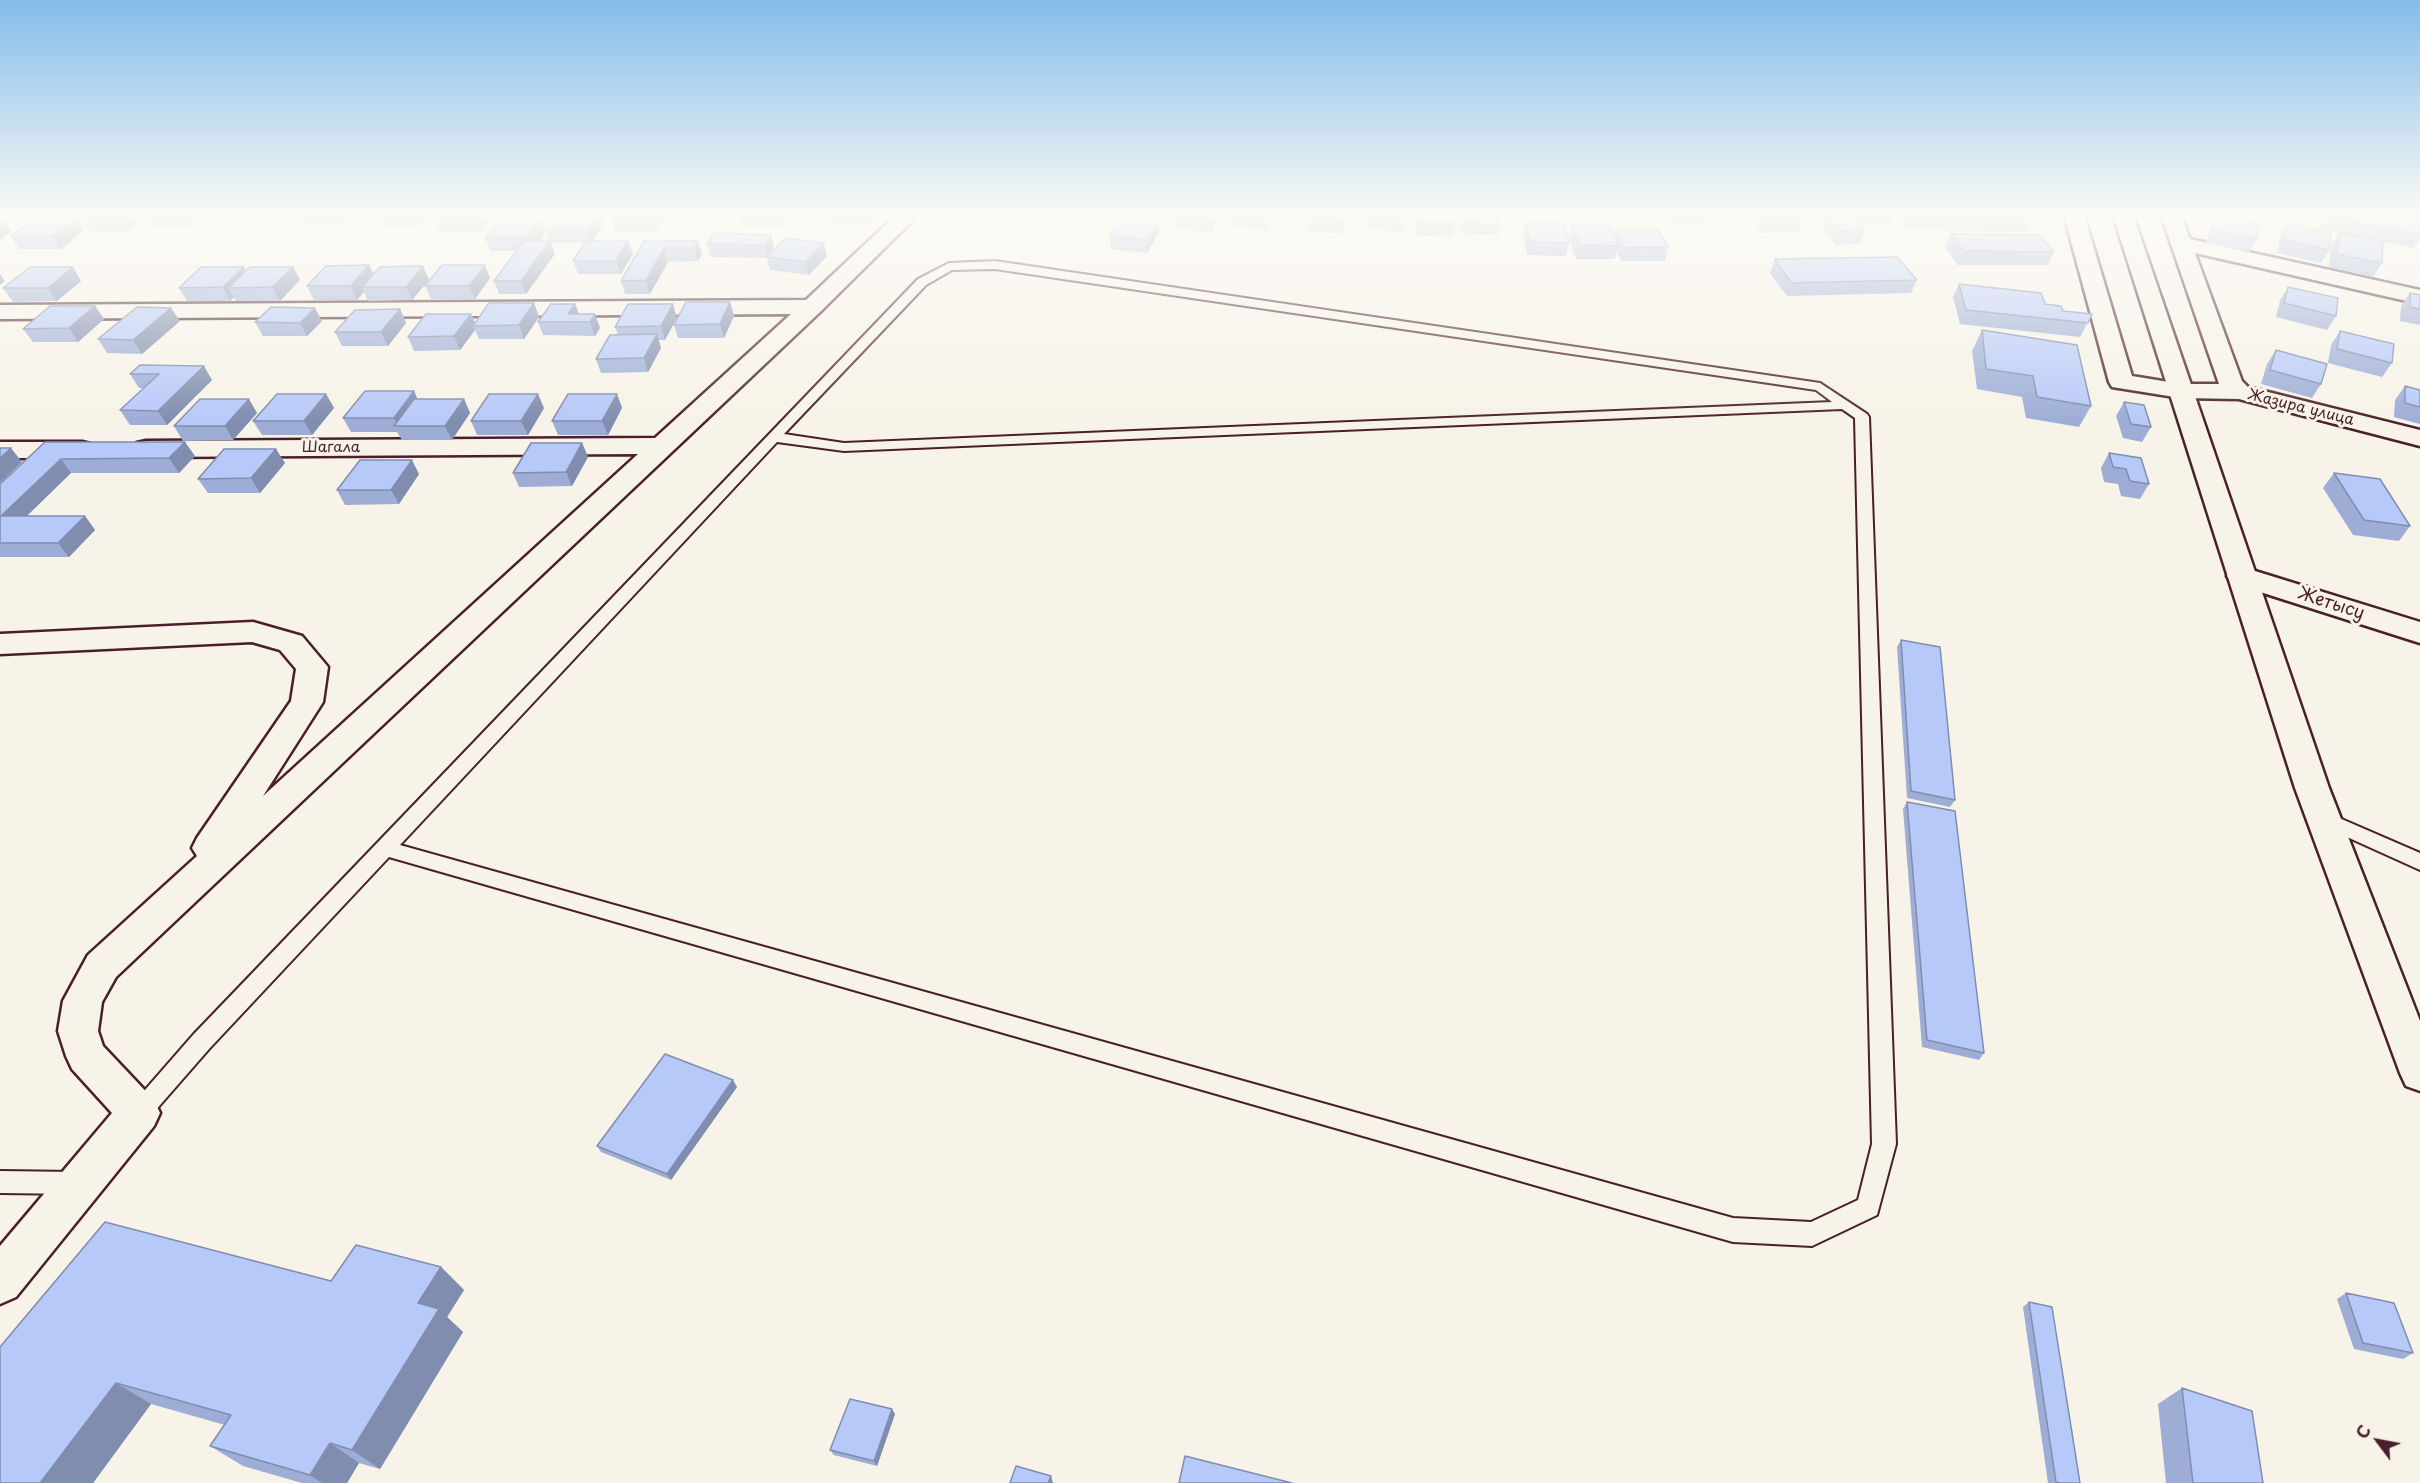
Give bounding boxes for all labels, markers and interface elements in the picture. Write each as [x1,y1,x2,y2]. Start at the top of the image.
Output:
street label: Жазира улица [2246,386,2356,430]
street label: Шагала [302,439,360,457]
street label: Жетысу [2295,583,2367,625]
north arrow [2348,1411,2408,1471]
text: С [2349,1420,2376,1443]

